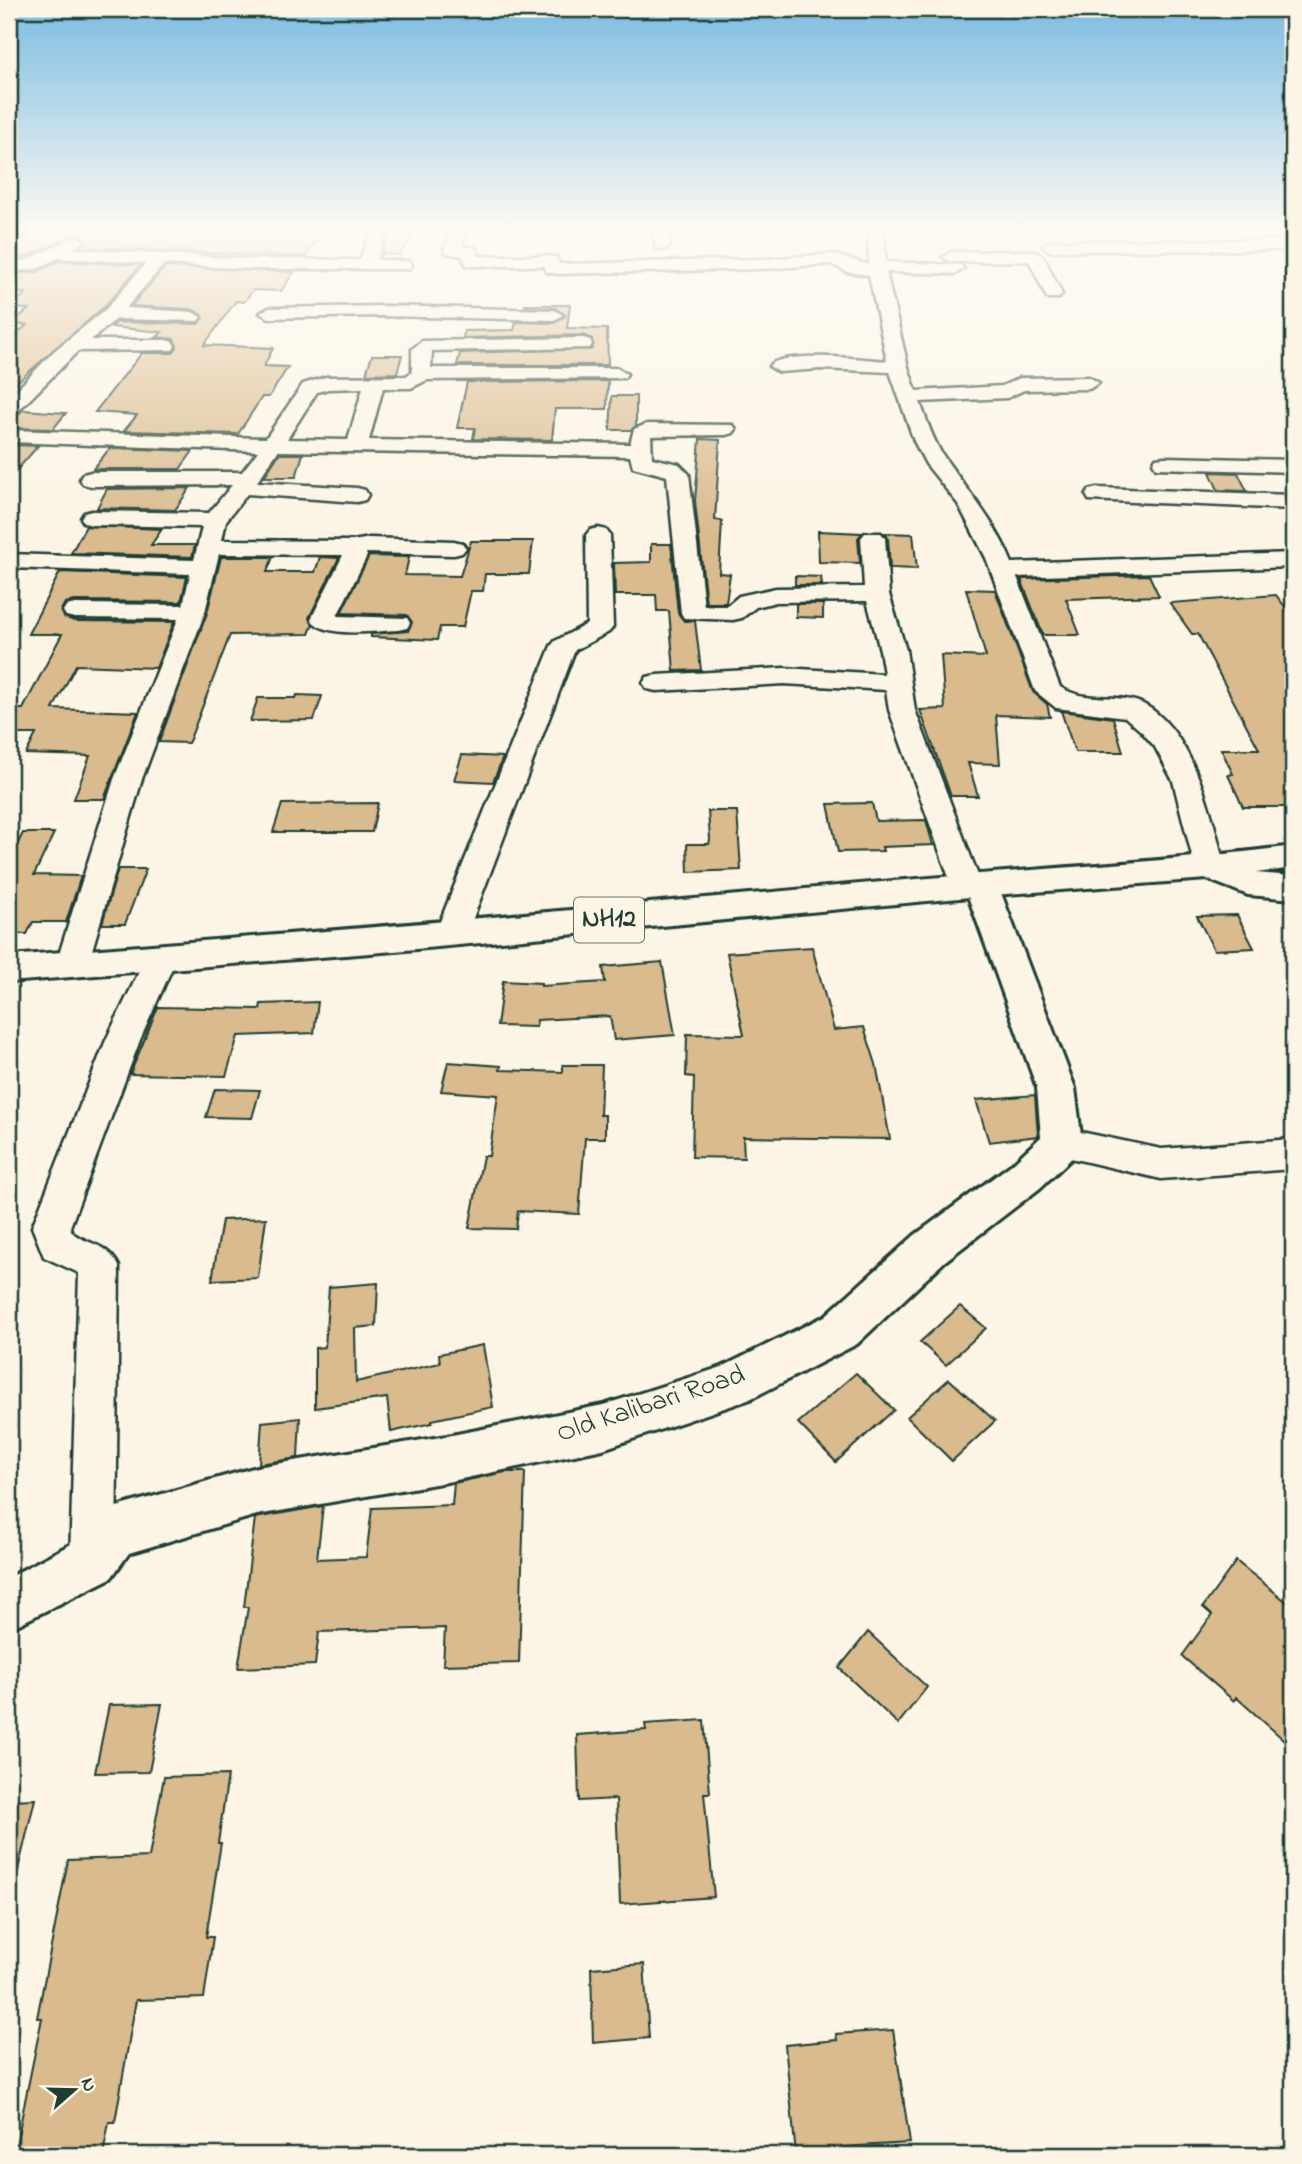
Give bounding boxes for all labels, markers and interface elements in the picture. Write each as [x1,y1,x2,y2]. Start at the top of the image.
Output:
road number: NH12 [574,897,644,942]
street label: Old Kalibari Road [552,1355,751,1455]
north arrow [38,2056,108,2126]
text: N [73,2074,103,2096]

